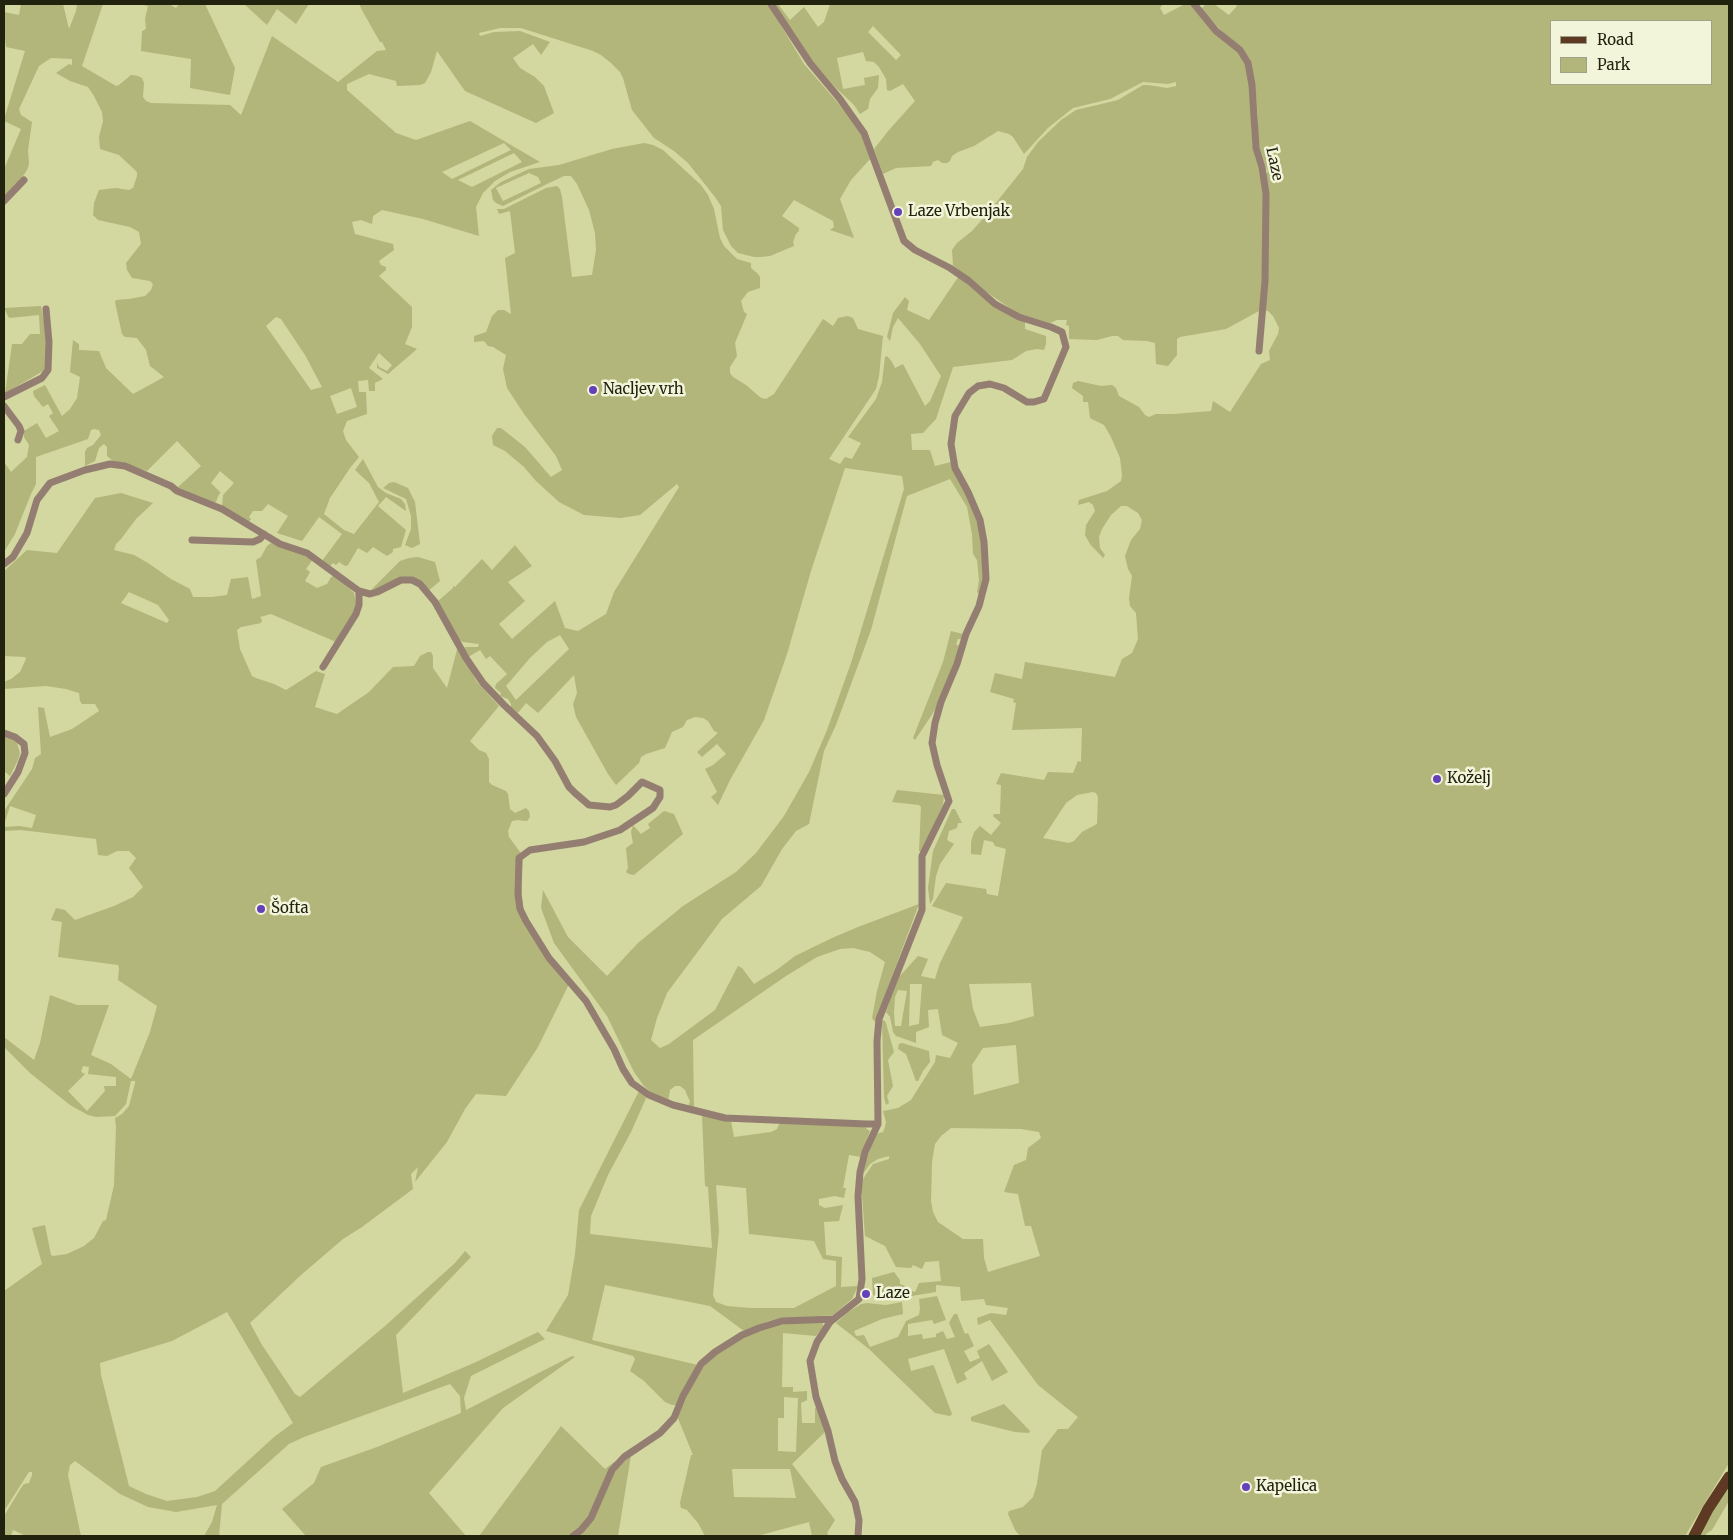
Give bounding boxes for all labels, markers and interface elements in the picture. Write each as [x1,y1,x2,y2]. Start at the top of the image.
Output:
legend [1550,20,1713,85]
text: Road [1597,30,1633,49]
text: Park [1597,55,1630,74]
street label: Laze [1262,146,1286,182]
place label: Laze Vrbenjak [908,203,1010,221]
marker: Laze Vrbenjak [892,206,904,218]
place label: Nacljev vrh [603,381,684,399]
marker: Nacljev vrh [587,384,599,396]
place label: Koželj [1447,770,1491,788]
marker: Koželj [1431,773,1443,785]
place label: Šofta [271,900,309,918]
marker: Šofta [255,903,267,915]
place label: Laze [876,1285,910,1303]
marker: Laze [860,1288,872,1300]
place label: Kapelica [1256,1478,1317,1496]
marker: Kapelica [1240,1481,1252,1493]

